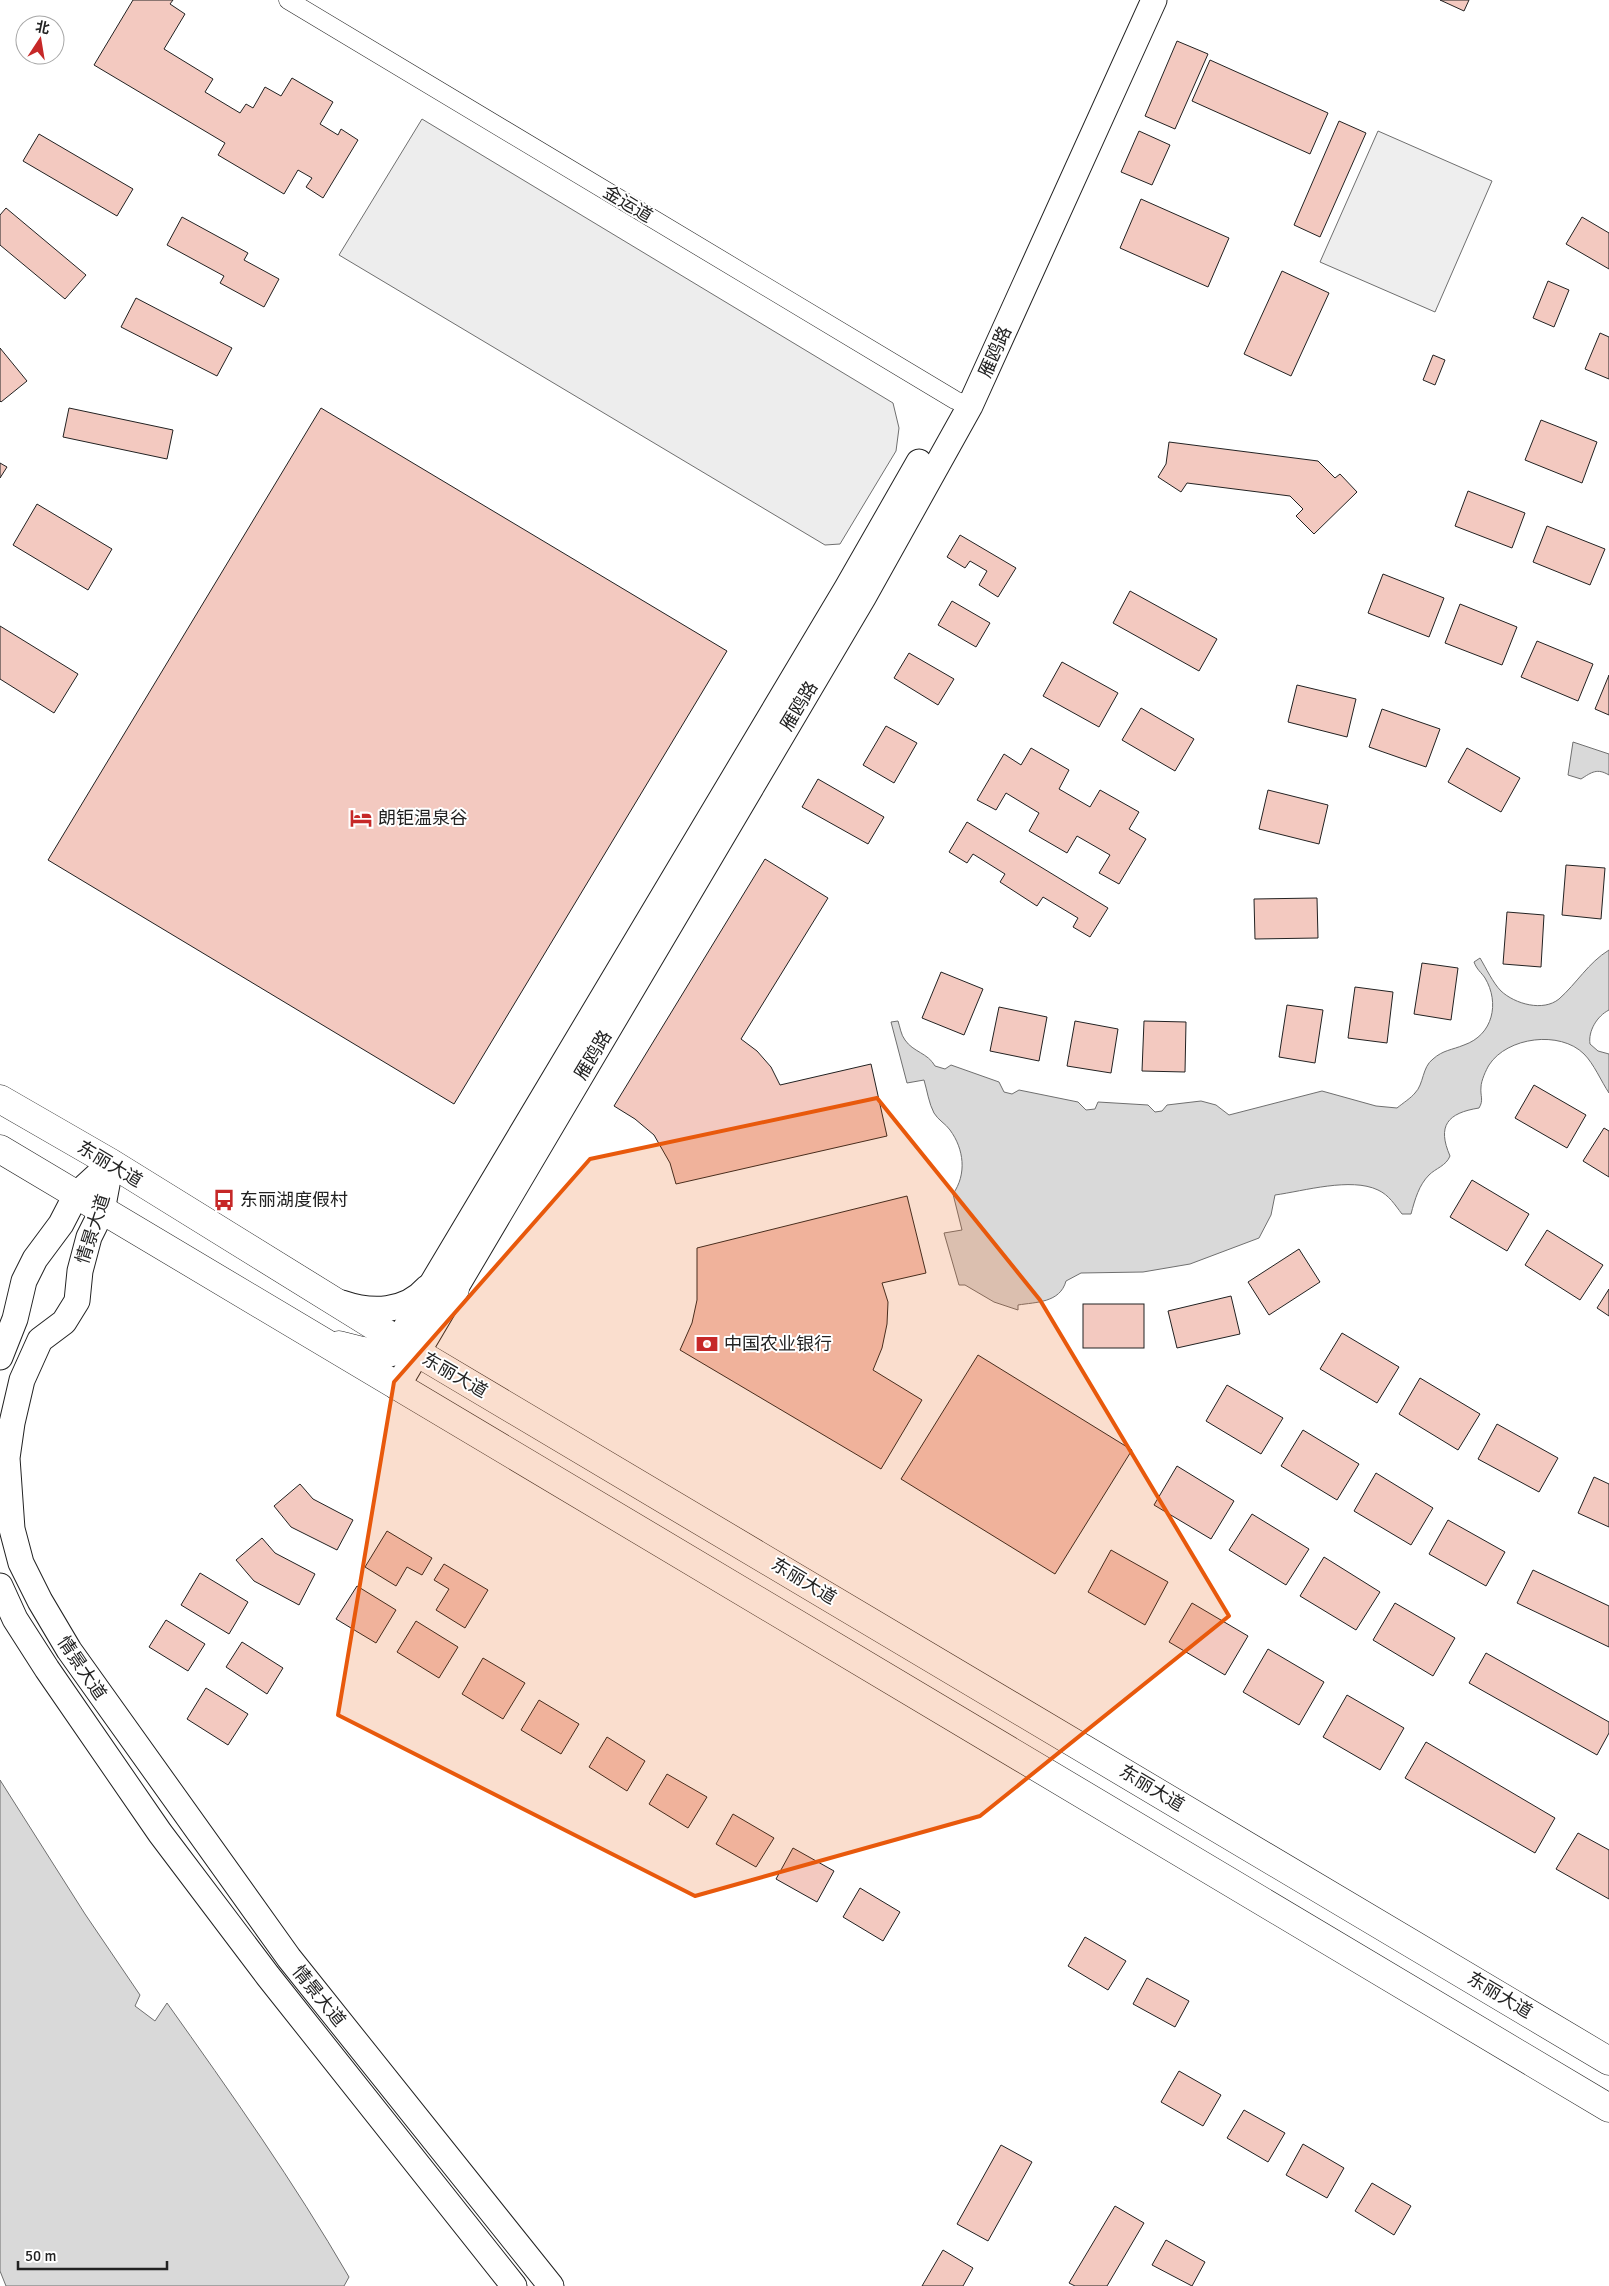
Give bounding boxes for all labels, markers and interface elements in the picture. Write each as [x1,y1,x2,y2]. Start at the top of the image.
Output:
north arrow [15,15,65,65]
text: 北 [34,18,51,38]
street label: 金运道 [599,181,657,227]
street label: 雁鸥路 [974,323,1016,381]
street label: 雁鸥路 [776,677,822,735]
hotel icon: 朗钜温泉谷 [348,805,374,831]
place label: 朗钜温泉谷 [378,807,468,829]
street label: 雁鸥路 [570,1026,616,1084]
street label: 东丽大道 [73,1136,147,1192]
bus stop icon: 东丽湖度假村 [211,1187,237,1213]
place label: 东丽湖度假村 [240,1189,348,1211]
street label: 情景大道 [71,1191,115,1267]
bank icon: 中国农业银行 [694,1331,720,1357]
place label: 中国农业银行 [724,1333,832,1355]
street label: 东丽大道 [418,1347,492,1403]
street label: 东丽大道 [767,1553,841,1609]
street label: 情景大道 [53,1632,111,1704]
street label: 东丽大道 [1115,1760,1189,1816]
street label: 情景大道 [288,1961,350,2031]
street label: 东丽大道 [1463,1967,1537,2023]
scale bar [18,2238,166,2270]
text: 50 m [25,2247,56,2265]

